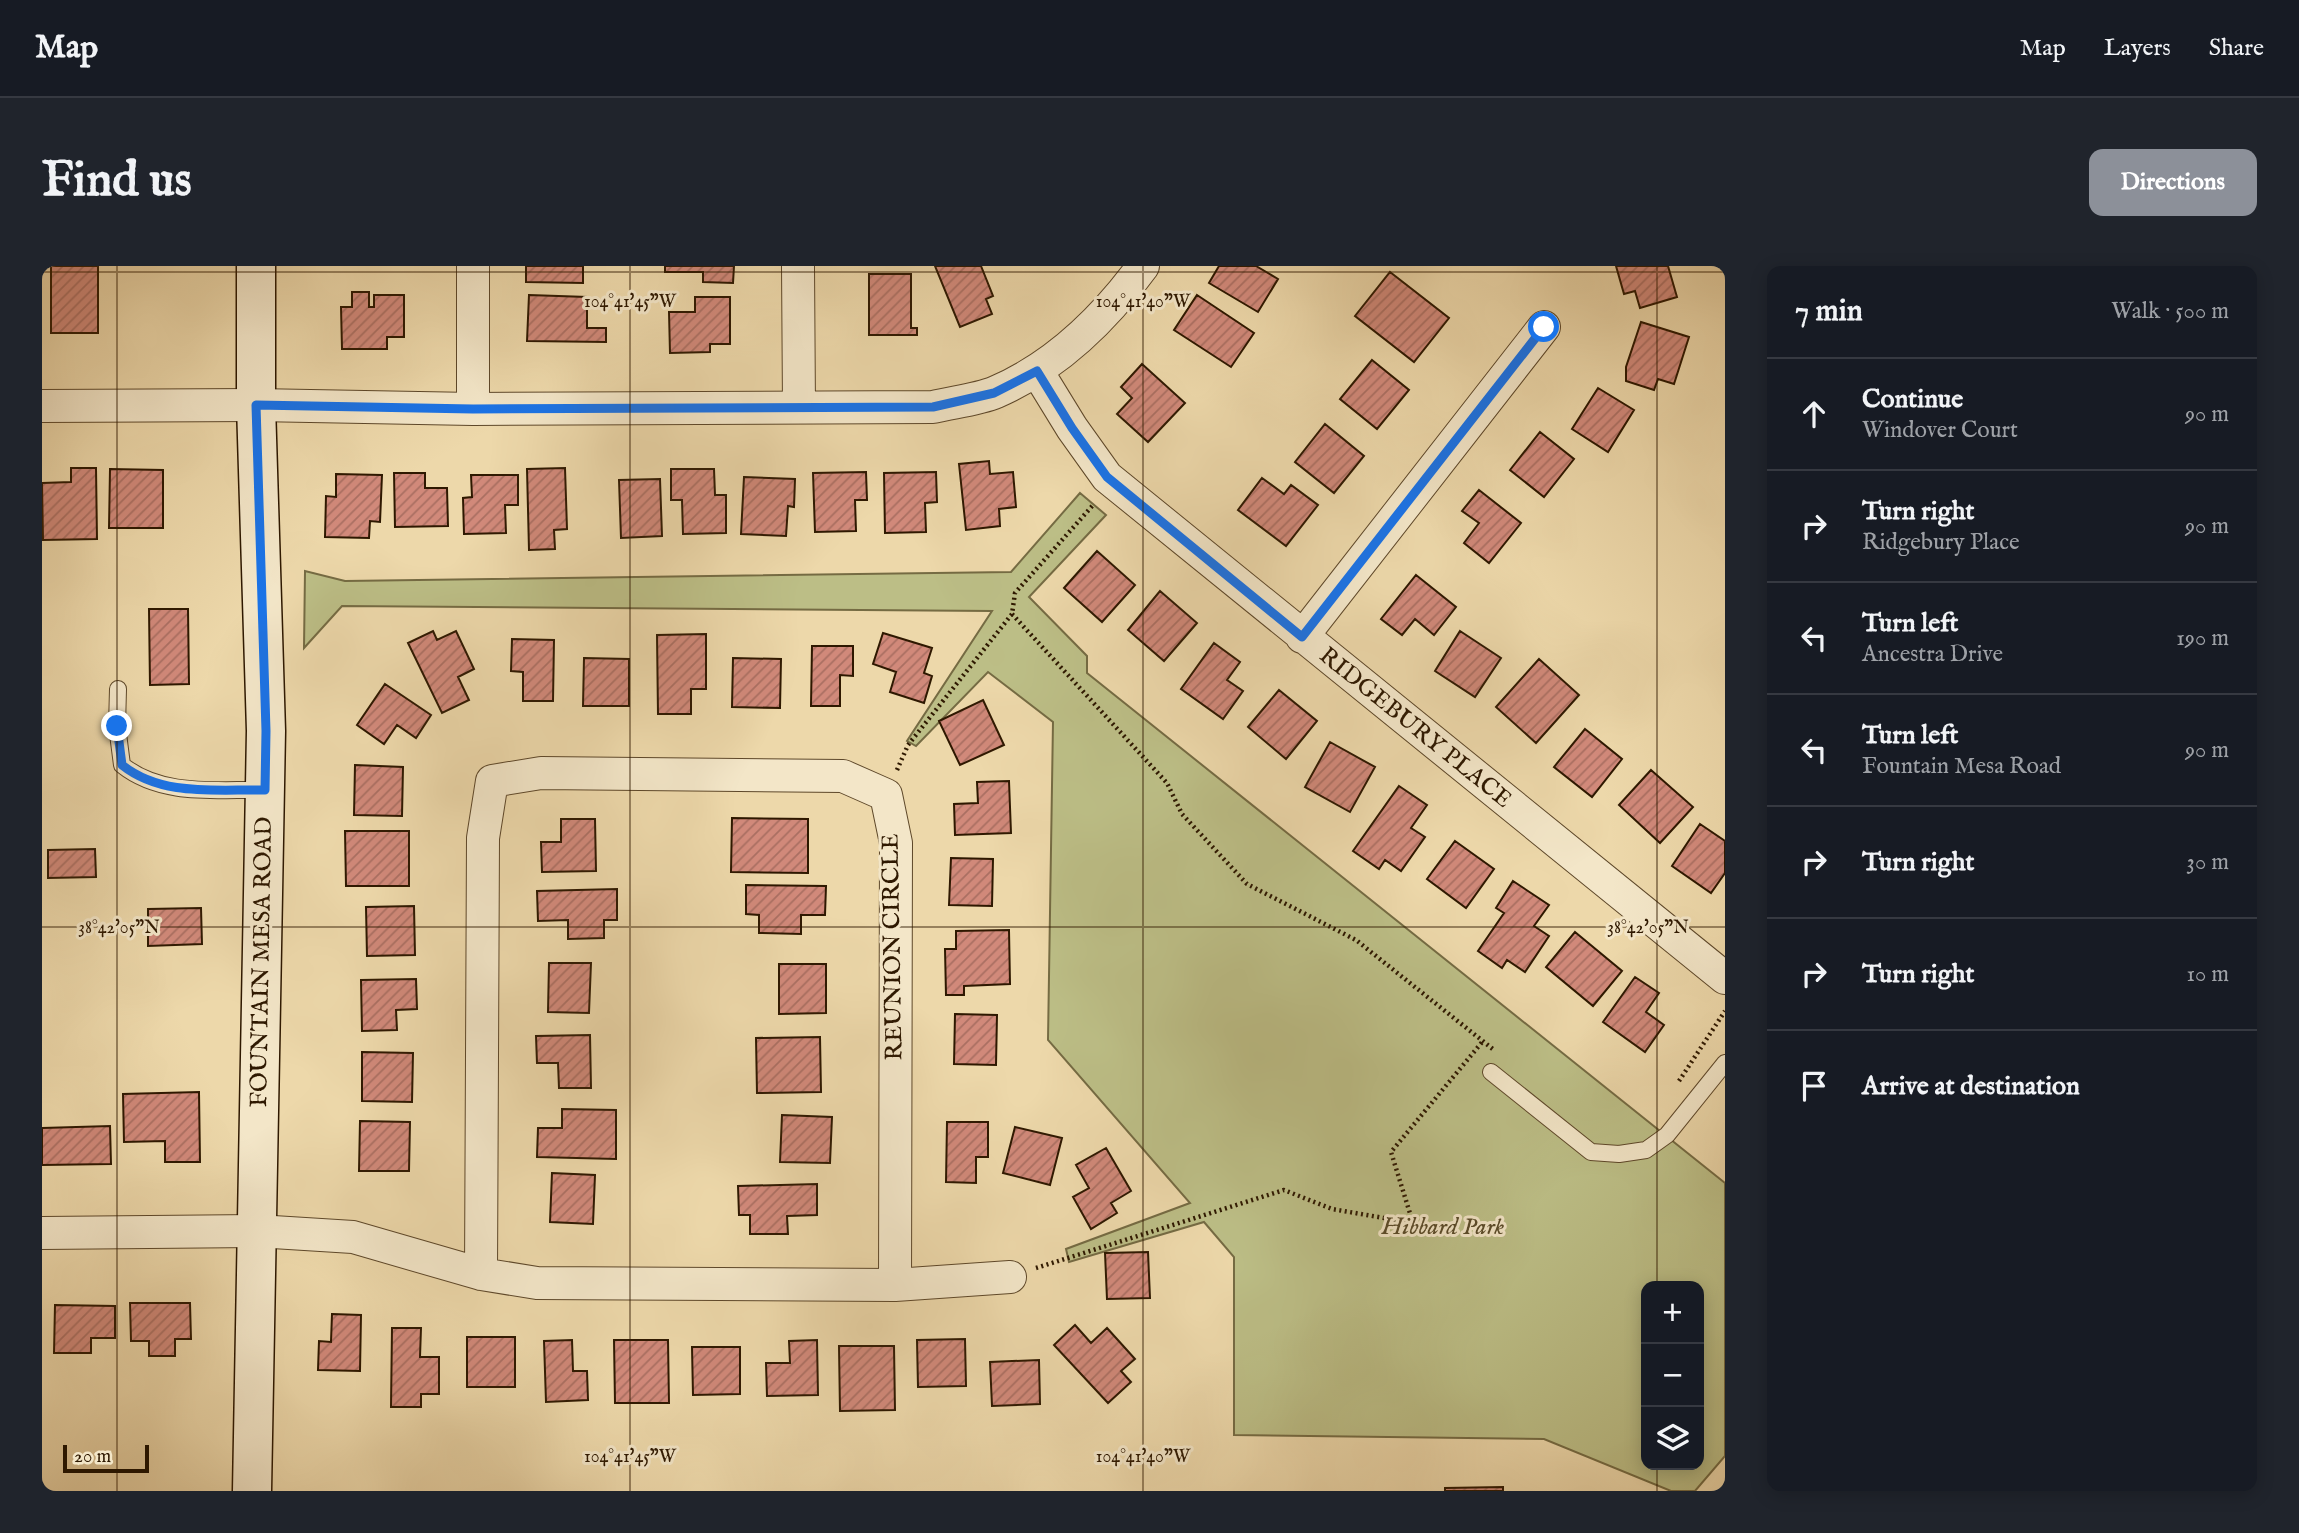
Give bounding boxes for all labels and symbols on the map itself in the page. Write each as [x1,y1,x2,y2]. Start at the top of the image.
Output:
text: 104°41'45"W [584,291,677,314]
text: 104°41'40"W [1096,291,1191,314]
route start [1528,311,1559,342]
street label: RIDGEBURY PLACE [1312,641,1518,815]
route end [101,710,132,741]
street label: FOUNTAIN MESA ROAD [244,816,280,1108]
street label: REUNION CIRCLE [876,833,910,1061]
text: 38°42'05"N [78,917,160,940]
text: 38°42'05"N [1607,917,1689,940]
park label: Hibbard Park [1381,1212,1505,1243]
scale bar [63,1442,149,1474]
text: 104°41'45"W [584,1446,677,1469]
text: 104°41'40"W [1096,1446,1191,1469]

